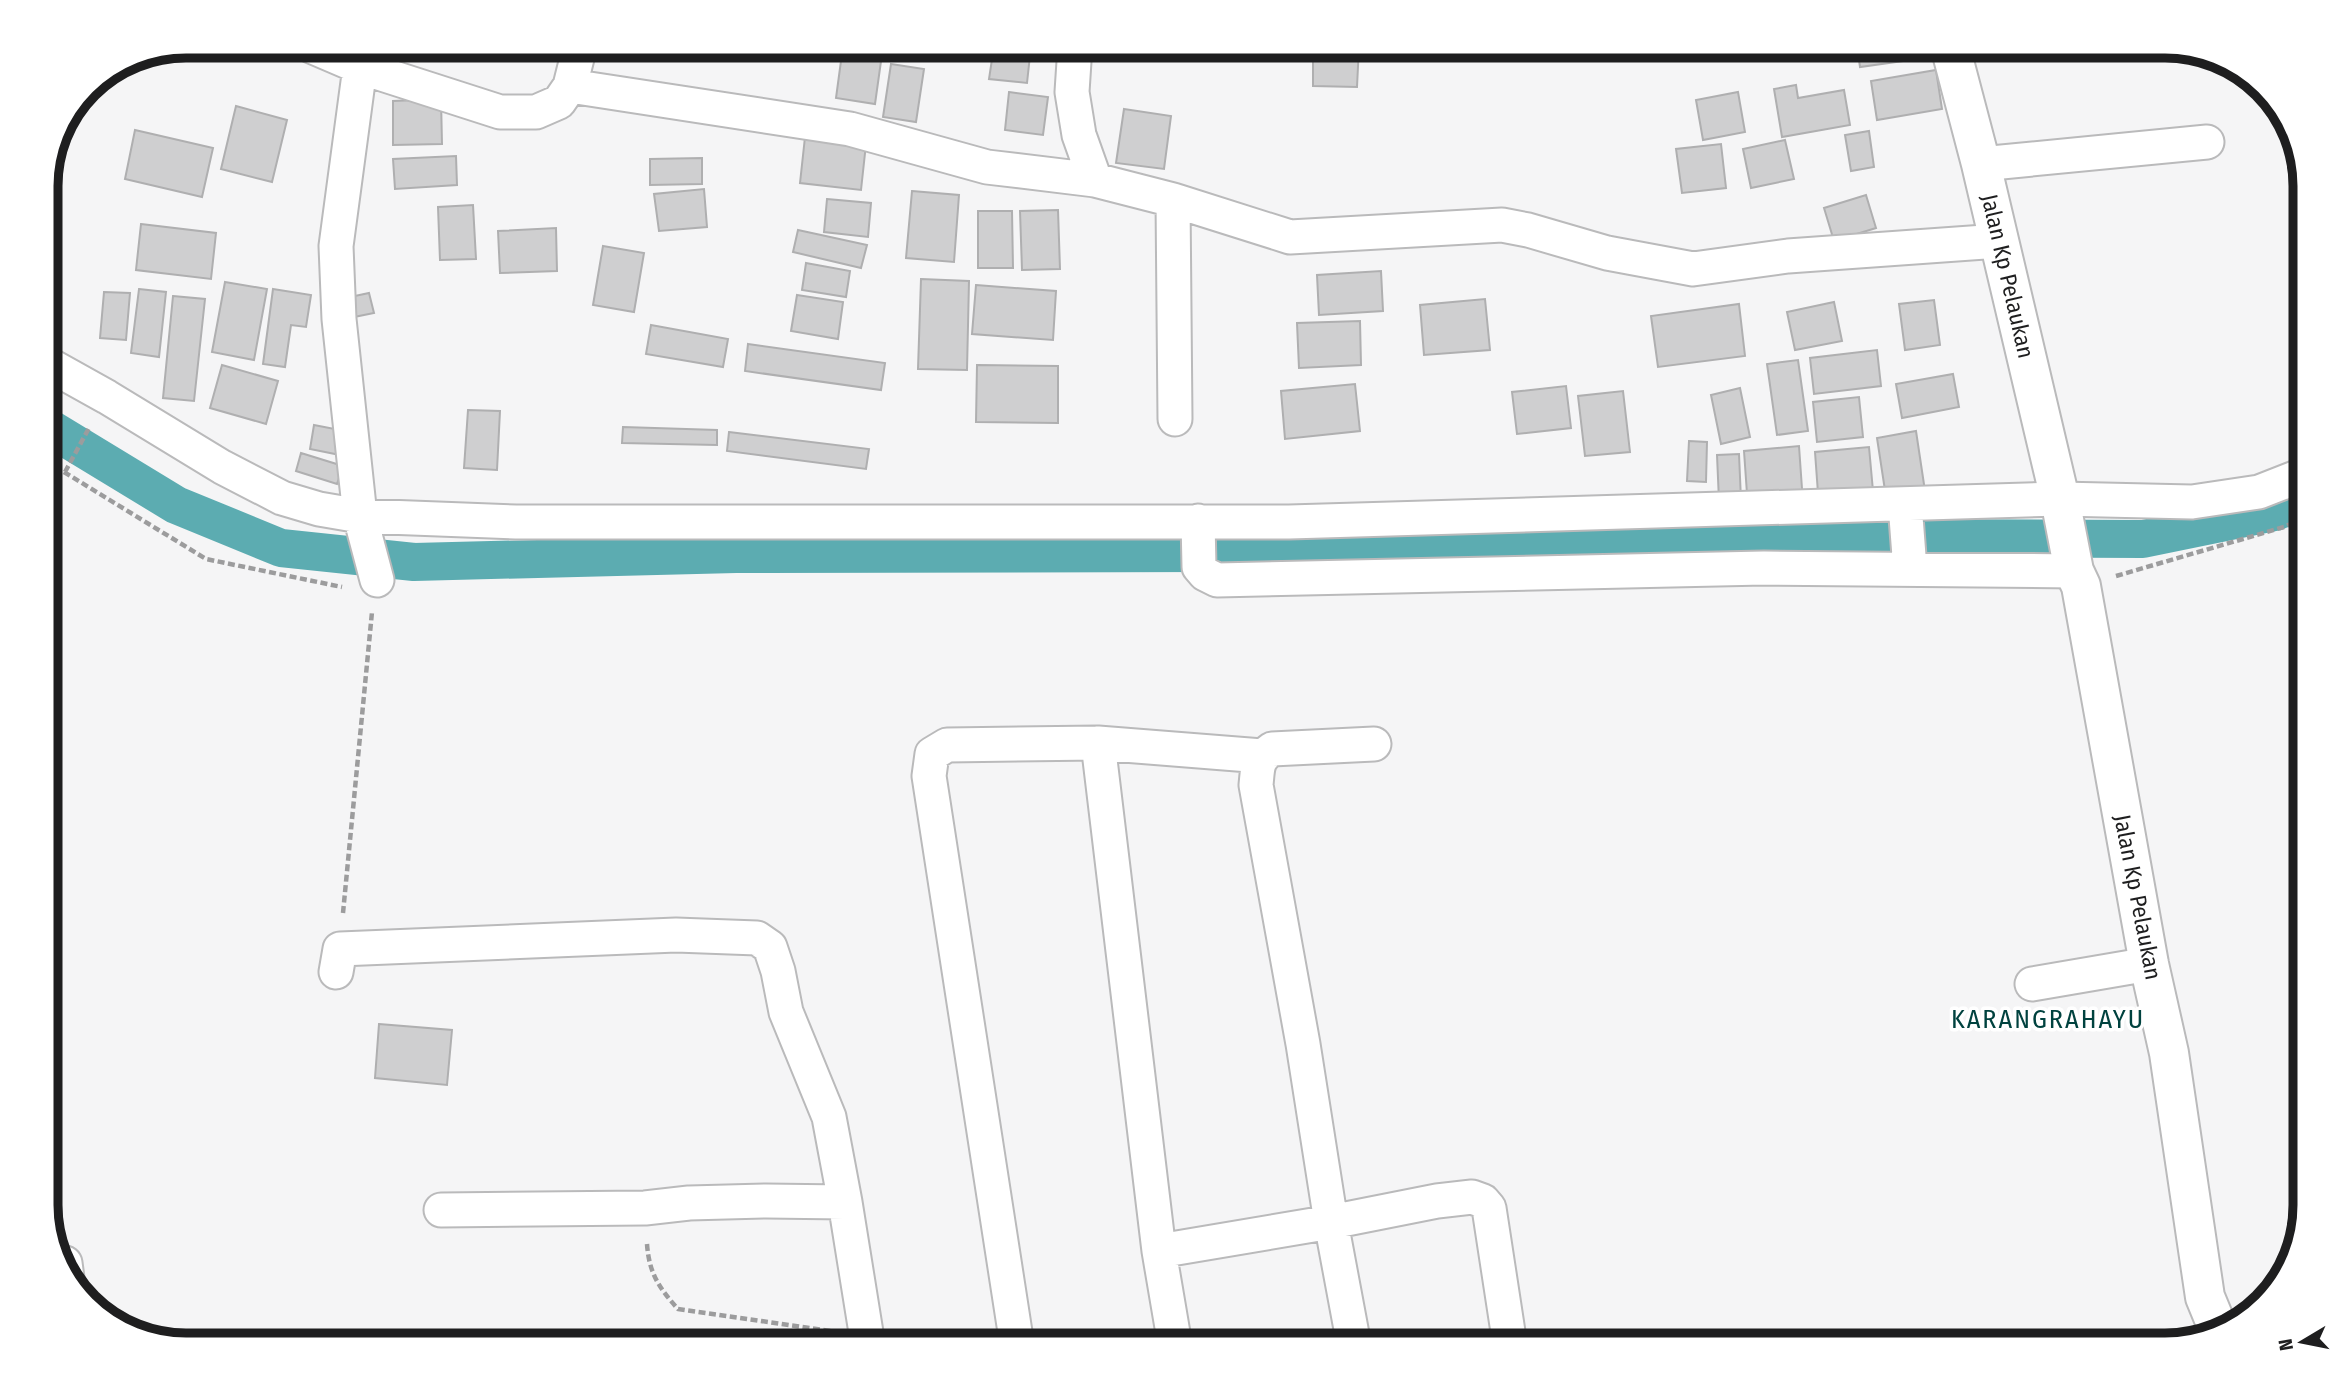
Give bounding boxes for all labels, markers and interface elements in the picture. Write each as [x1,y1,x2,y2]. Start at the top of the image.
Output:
street label: Jalan Kp Pelaukan [1976,191,2040,361]
street label: Jalan Kp Pelaukan [2108,812,2168,982]
district label: KARANGRAHAYU [1951,1004,2145,1035]
north arrow [2267,1307,2337,1377]
text: N [2273,1337,2298,1352]

